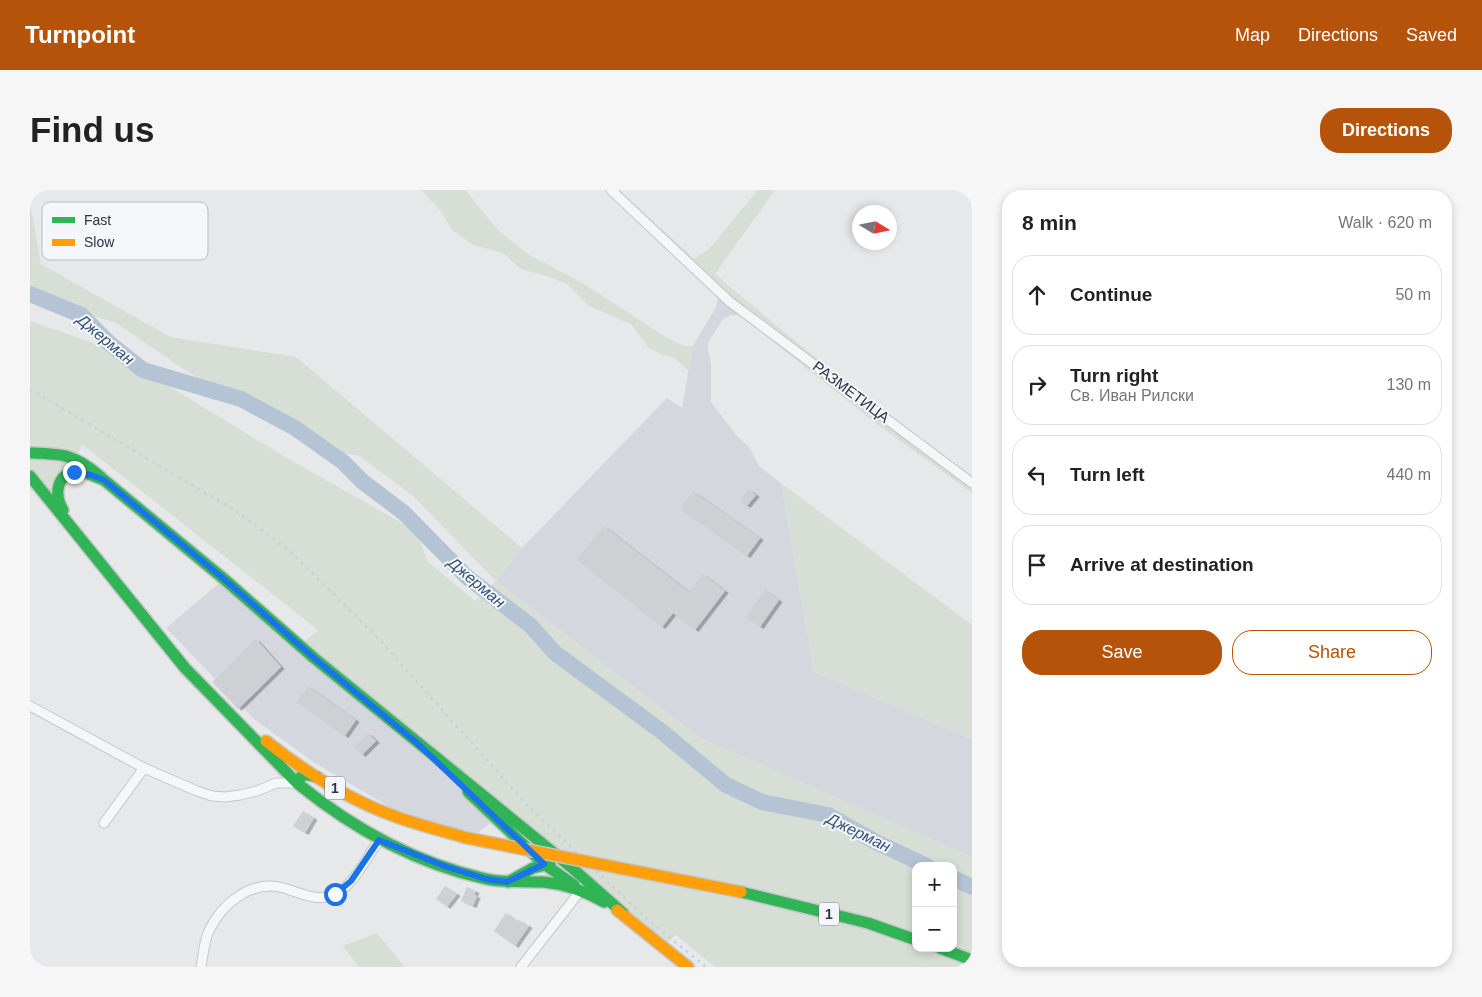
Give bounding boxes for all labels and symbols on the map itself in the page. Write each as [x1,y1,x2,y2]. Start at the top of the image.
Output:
legend [42,202,208,260]
north arrow [852,205,897,250]
text: Fast [84,212,111,228]
text: Slow [84,234,115,250]
water label: Джерман [72,310,138,368]
street label: РАЗМЕТИЦА [810,357,893,426]
route end [63,461,86,484]
water label: Джерман [443,553,509,611]
road number: 1 [325,776,345,800]
water label: Джерман [822,809,893,855]
route start [324,883,347,906]
road number: 1 [819,902,839,926]

